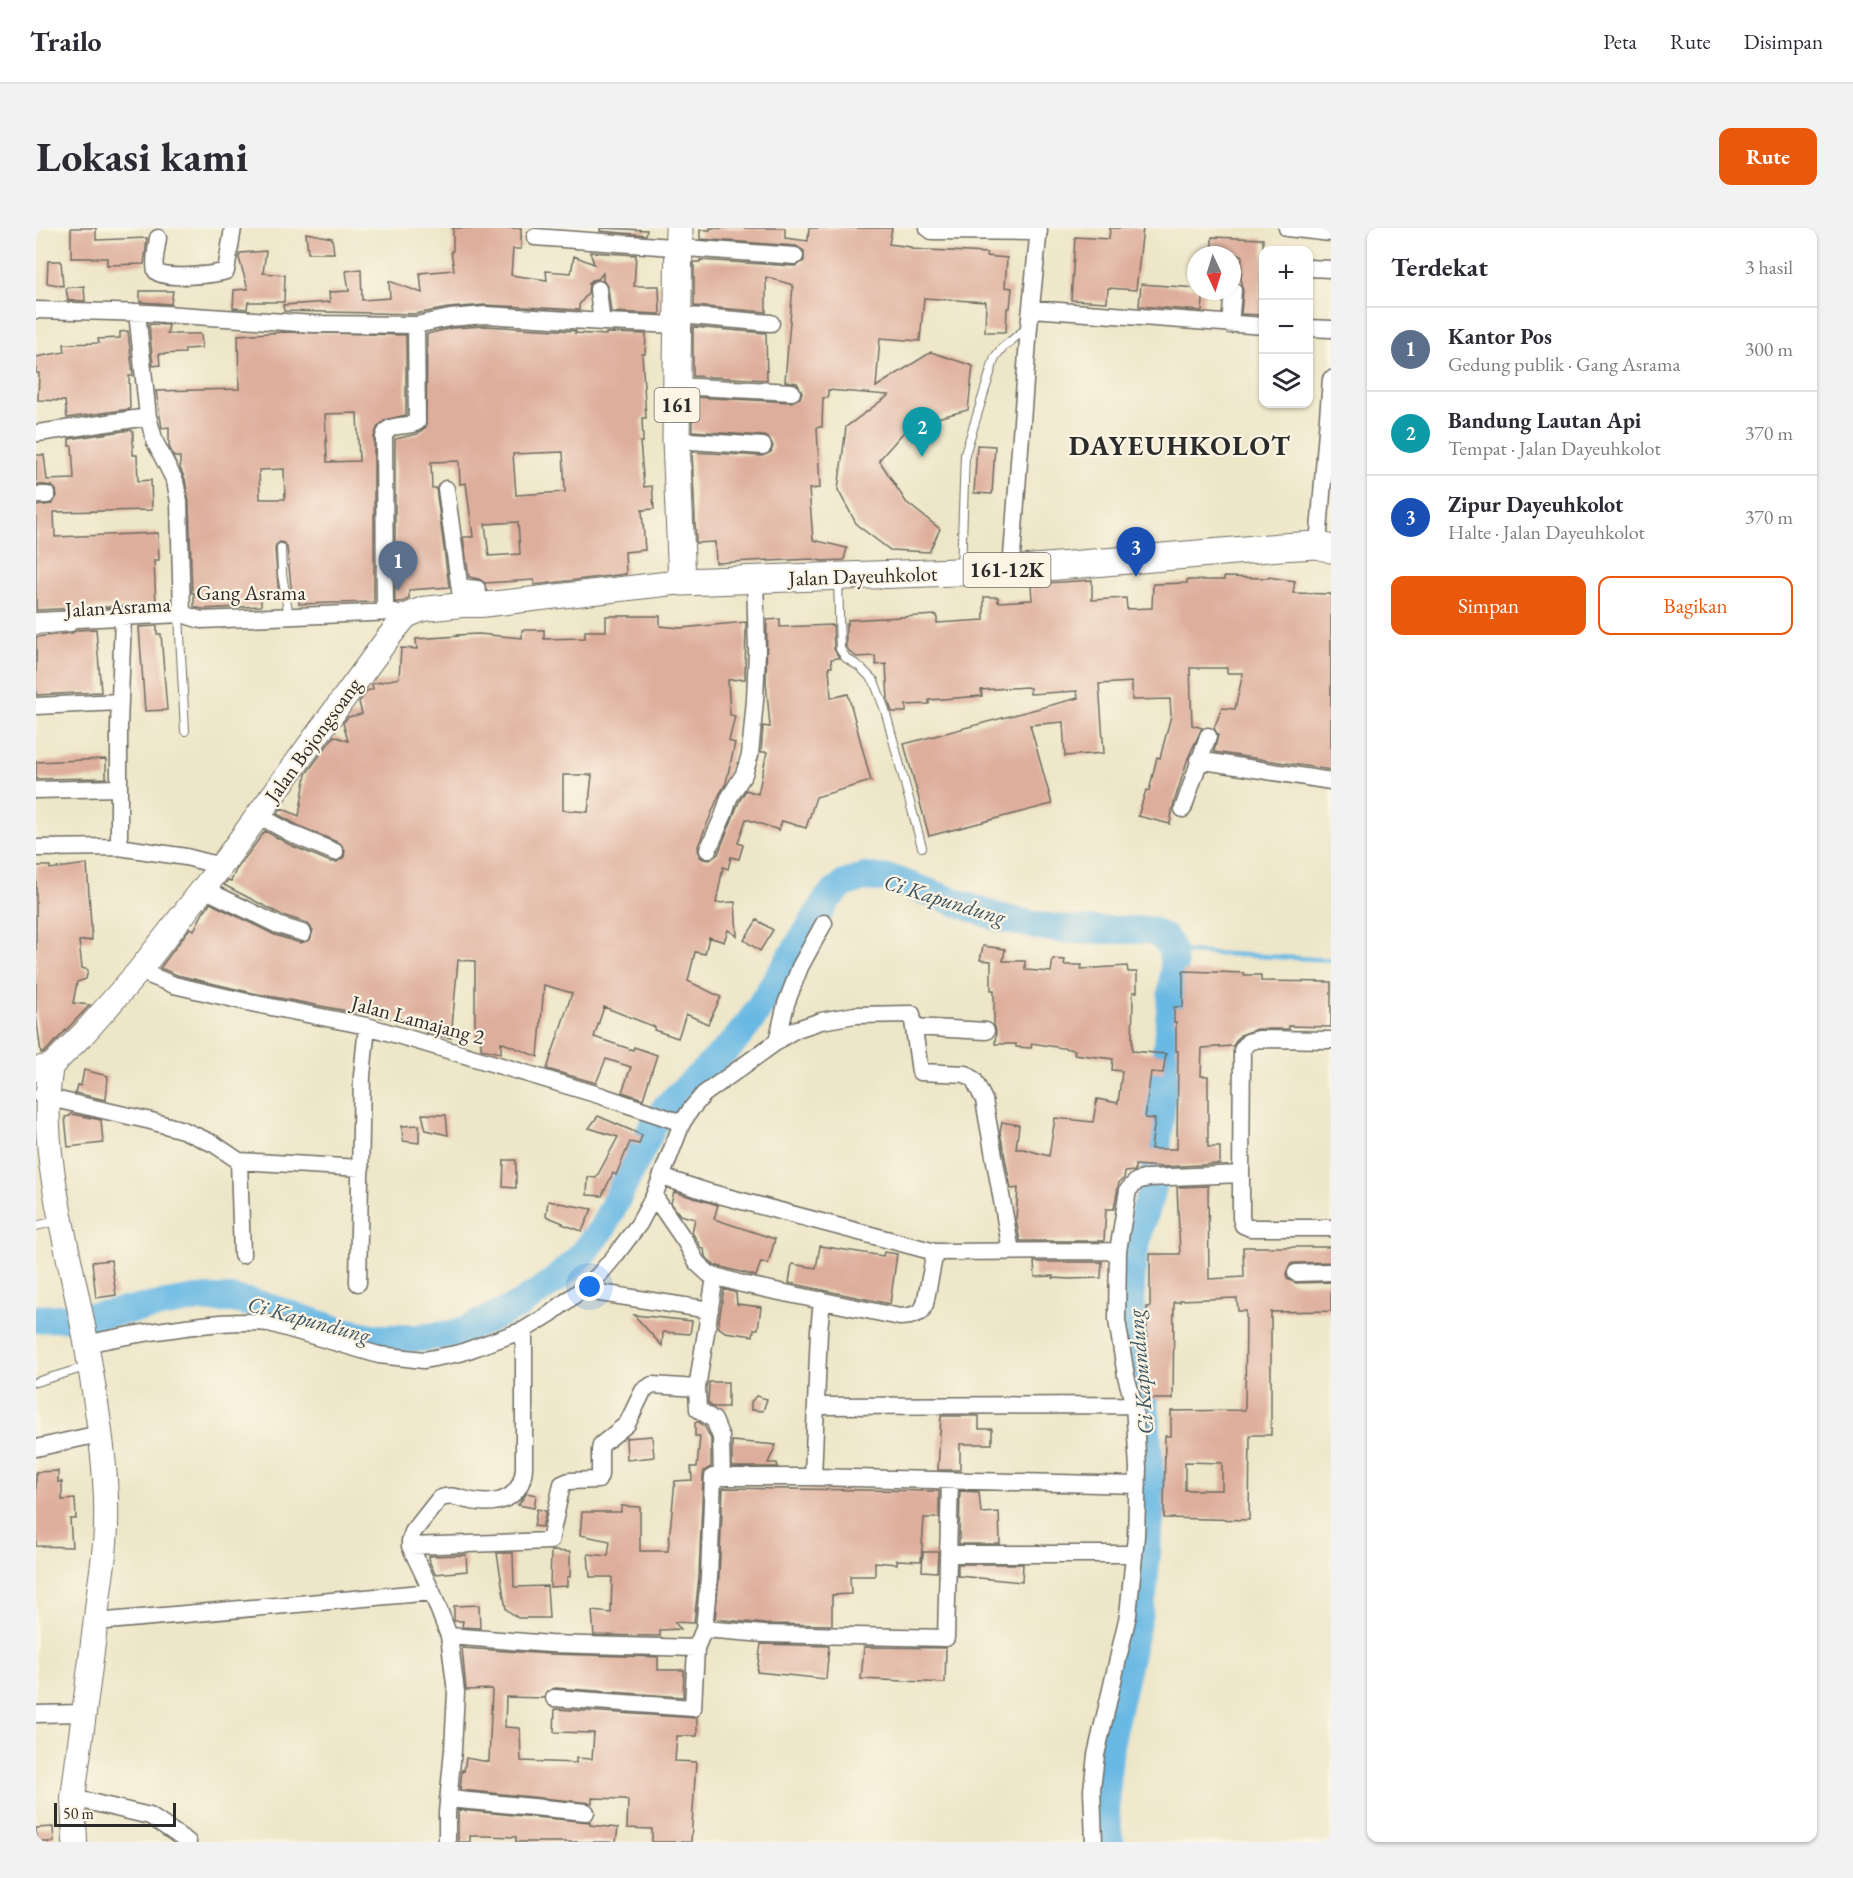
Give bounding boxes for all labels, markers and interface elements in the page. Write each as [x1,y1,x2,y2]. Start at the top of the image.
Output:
text: Trailo [30,23,102,59]
text: Peta [1603,28,1637,55]
text: Rute [1670,28,1711,55]
text: Disimpan [1744,28,1823,55]
button: Rute [1719,128,1817,185]
text: Lokasi kami [36,129,248,184]
north arrow [1187,246,1241,300]
map controls [1259,246,1313,408]
button: + [1259,246,1313,300]
text: Terdekat [1391,250,1488,284]
text: 3 hasil [1745,254,1793,280]
button: − [1259,300,1313,354]
text: Kantor Pos [1448,322,1552,351]
text: 1 [1405,336,1416,362]
text: 300 m [1745,336,1793,362]
text: Gedung publik · Gang Asrama [1448,351,1680,377]
button: layers [1259,354,1313,408]
road number: 161 [654,388,700,422]
text: Bandung Lautan Api [1448,406,1641,435]
pin: 2 [902,408,942,457]
text: 2 [1405,420,1416,446]
text: 370 m [1745,420,1793,446]
district label: DAYEUHKOLOT [1069,428,1291,463]
text: Tempat · Jalan Dayeuhkolot [1448,435,1661,461]
text: Zipur Dayeuhkolot [1448,490,1623,519]
text: 3 [1405,504,1416,530]
text: 370 m [1745,504,1793,530]
text: Halte · Jalan Dayeuhkolot [1448,519,1645,545]
pin: 3 [1116,528,1156,577]
pin: 1 [378,542,418,591]
road number: 161-12K [964,553,1050,587]
street label: Jalan Dayeuhkolot [786,559,938,592]
button: Simpan [1391,576,1586,635]
button: Bagikan [1598,576,1793,635]
street label: Gang Asrama [196,579,306,606]
street label: Jalan Asrama [63,590,172,623]
street label: Jalan Bojongsoang [257,671,367,809]
water label: Ci Kapundung [880,867,1010,932]
street label: Jalan Lamajang 2 [347,988,488,1050]
your location [575,1272,604,1301]
water label: Ci Kapundung [244,1289,374,1350]
water label: Ci Kapundung [1120,1307,1160,1436]
scale bar [54,1800,176,1828]
text: 50 m [63,1803,94,1824]

